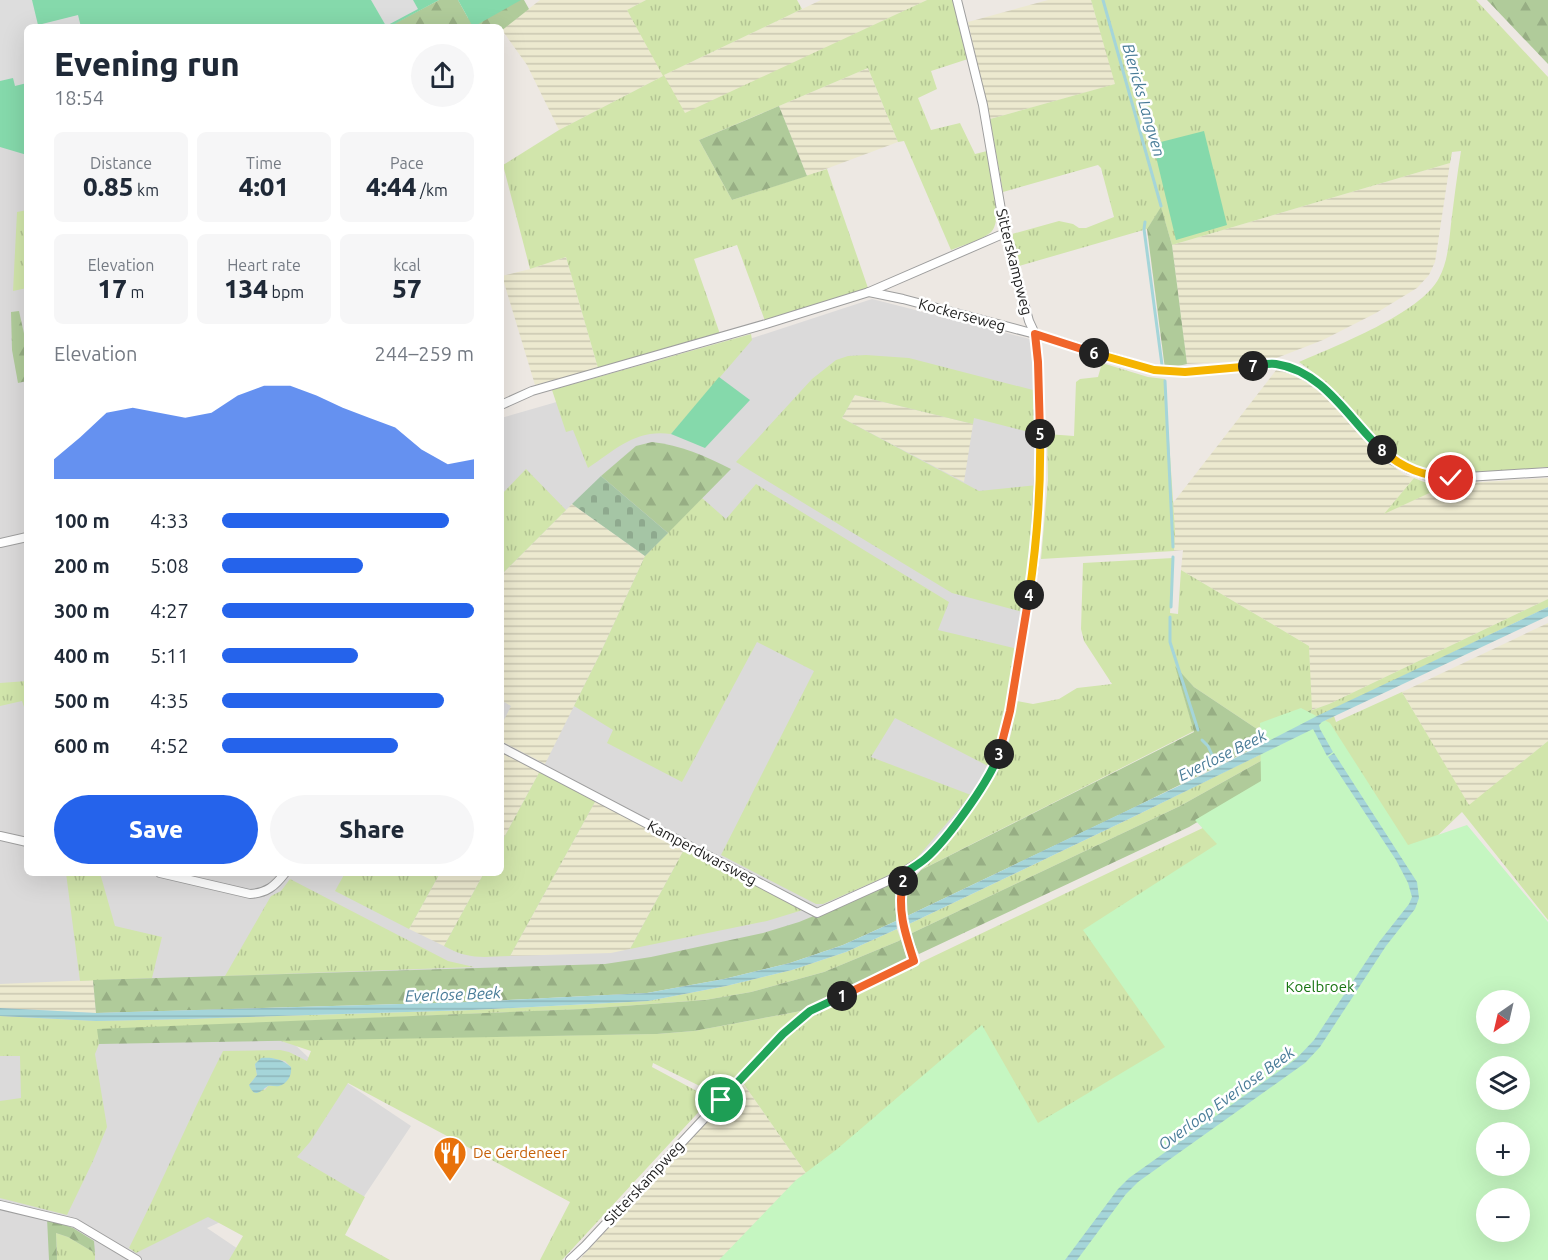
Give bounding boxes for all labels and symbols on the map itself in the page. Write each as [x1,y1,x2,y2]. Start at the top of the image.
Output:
water label: Blericks Langven [1119,41,1169,159]
street label: Sitterskampweg [993,207,1036,317]
street label: Kockerseweg [917,295,1007,334]
pin: 6 [1079,338,1109,368]
pin: 7 [1238,351,1268,381]
pin: 5 [1025,419,1055,449]
pin: 8 [1367,435,1397,465]
pin [1425,452,1476,503]
pin: 4 [1014,580,1044,610]
water label: Everlose Beek [1175,725,1270,784]
pin: 3 [984,739,1014,769]
street label: Kamperdwarsweg [645,817,760,889]
pin: 2 [888,866,918,896]
park label: Koelbroek [1285,978,1355,995]
pin: 1 [827,981,857,1011]
water label: Everlose Beek [405,983,502,1005]
north arrow [1476,990,1530,1044]
water label: Overloop Everlose Beek [1154,1042,1298,1154]
pin [695,1074,746,1125]
restaurant icon: De Gerdeneer [432,1135,468,1182]
street label: Sitterskampweg [600,1137,687,1228]
place label: De Gerdeneer [473,1144,567,1161]

